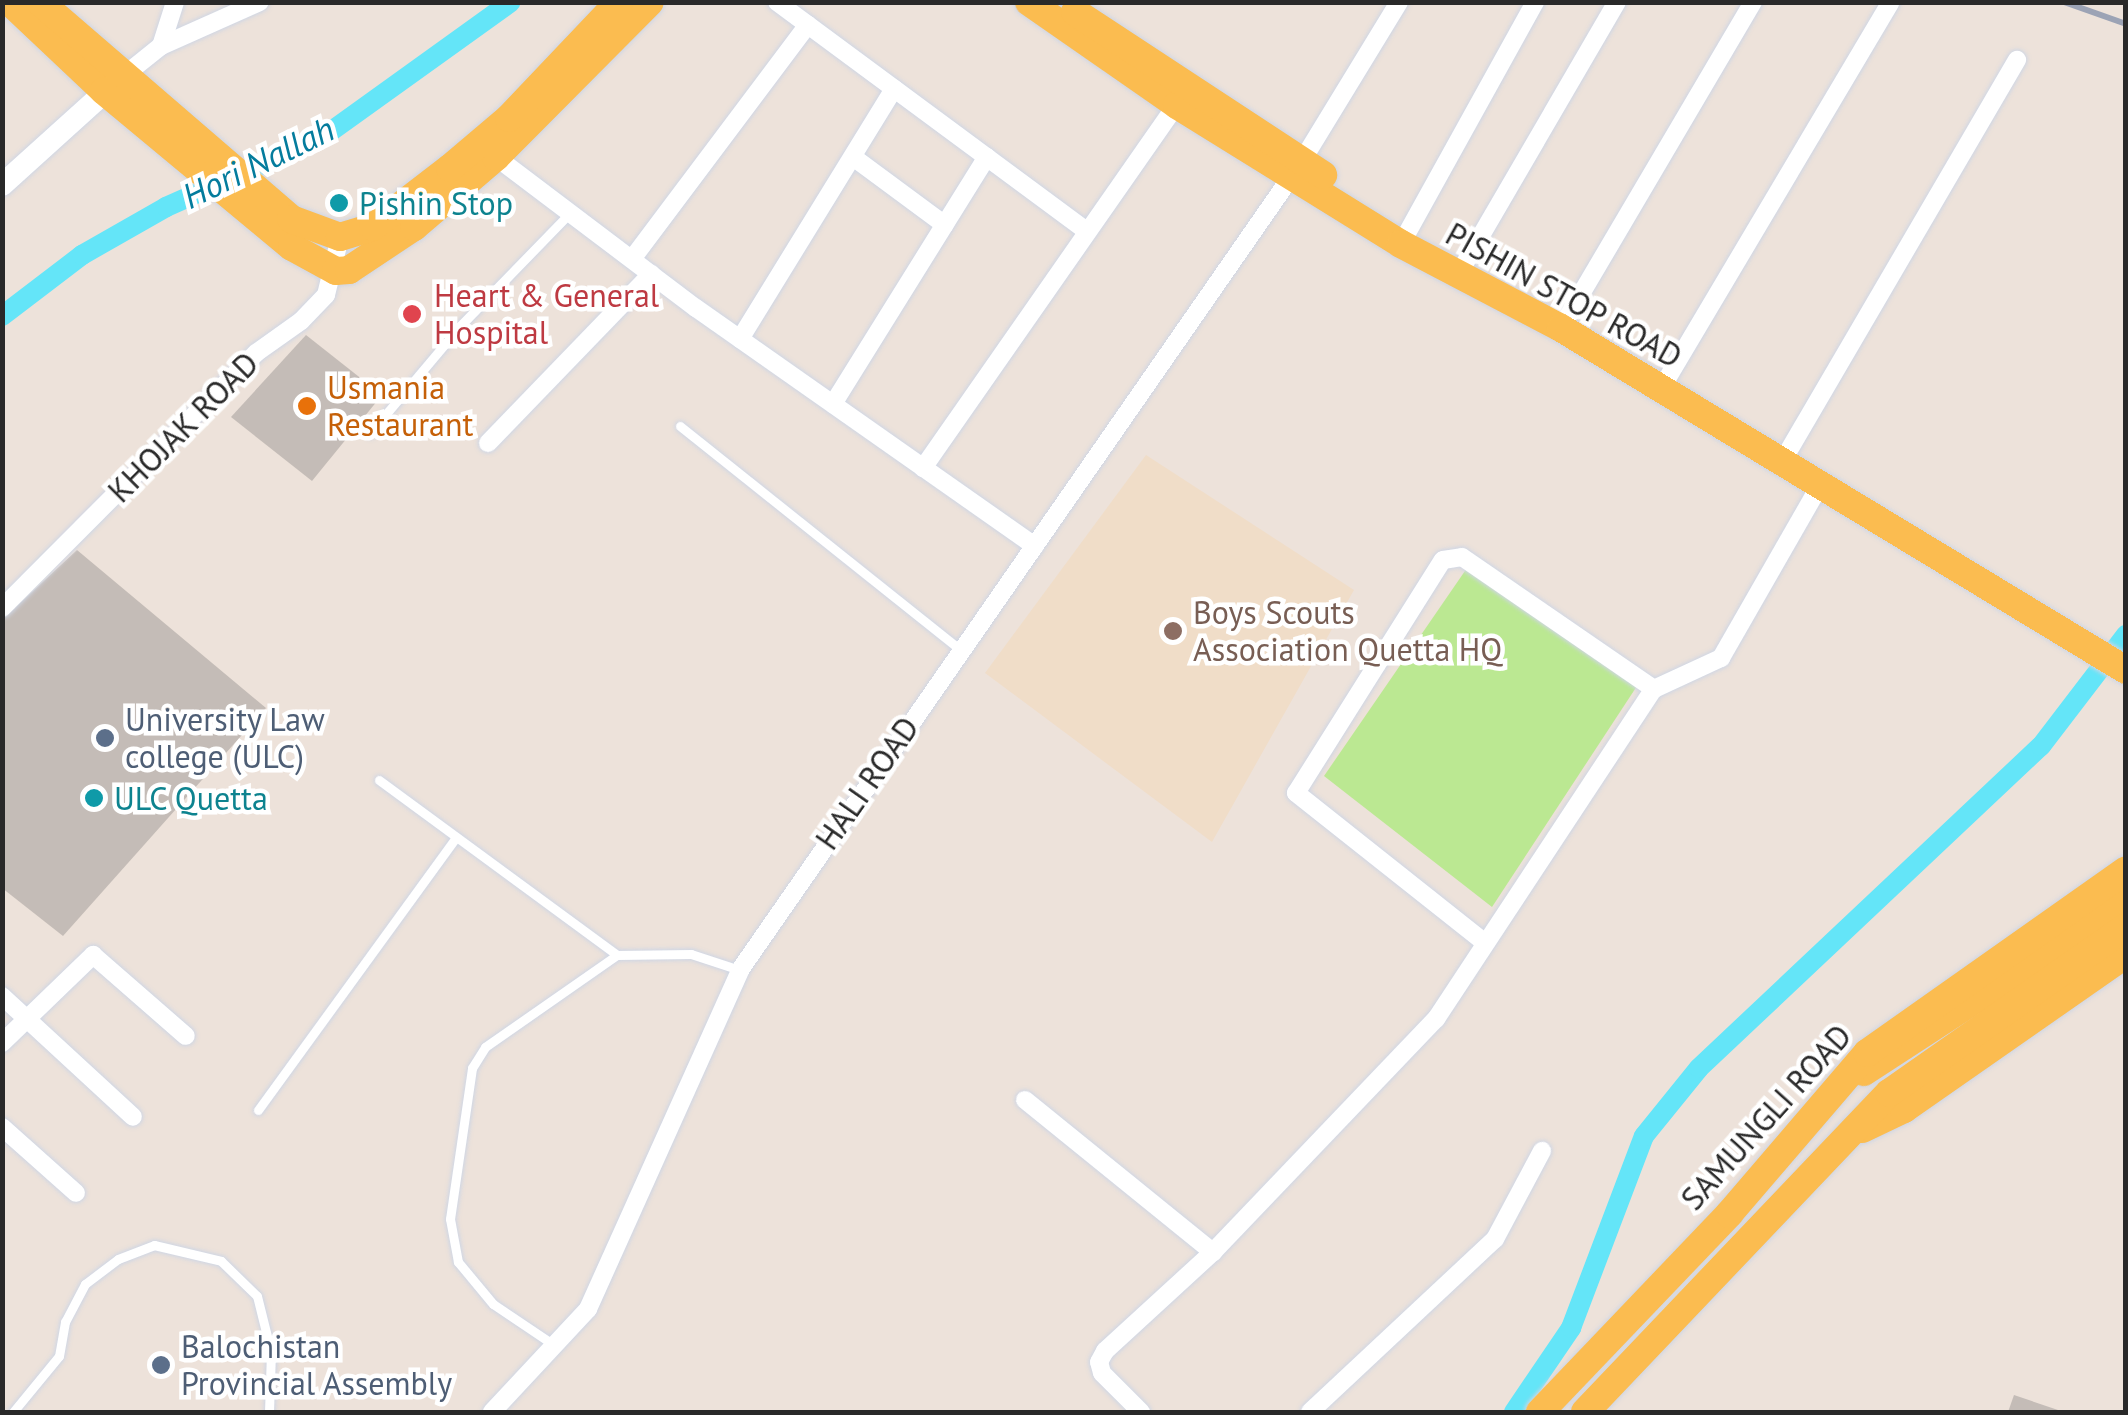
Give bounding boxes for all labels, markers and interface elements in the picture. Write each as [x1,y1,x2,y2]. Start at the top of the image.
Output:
water label: Hori Nallah [175,107,341,217]
place label: Pishin Stop [359,184,513,222]
marker: Pishin Stop [328,192,350,214]
street label: PISHIN STOP ROAD [1439,214,1689,376]
place label: Heart & General Hospital [434,277,659,352]
marker: Heart & General Hospital [399,301,425,327]
street label: KHOJAK ROAD [100,344,266,510]
place label: Usmania Restaurant [327,369,473,444]
marker: Usmania Restaurant [296,395,318,417]
place label: Boys Scouts Association Quetta HQ [1193,594,1502,669]
marker: Boys Scouts Association Quetta HQ [1162,620,1184,642]
place label: University Law college (ULC) [125,701,326,776]
street label: HALI ROAD [807,709,927,857]
marker: University Law college (ULC) [94,727,116,749]
place label: ULC Quetta [114,779,269,817]
marker: ULC Quetta [83,787,105,809]
street label: SAMUNGLI ROAD [1673,1017,1859,1217]
place label: Balochistan Provincial Assembly [181,1328,453,1403]
marker: Balochistan Provincial Assembly [150,1354,172,1376]

